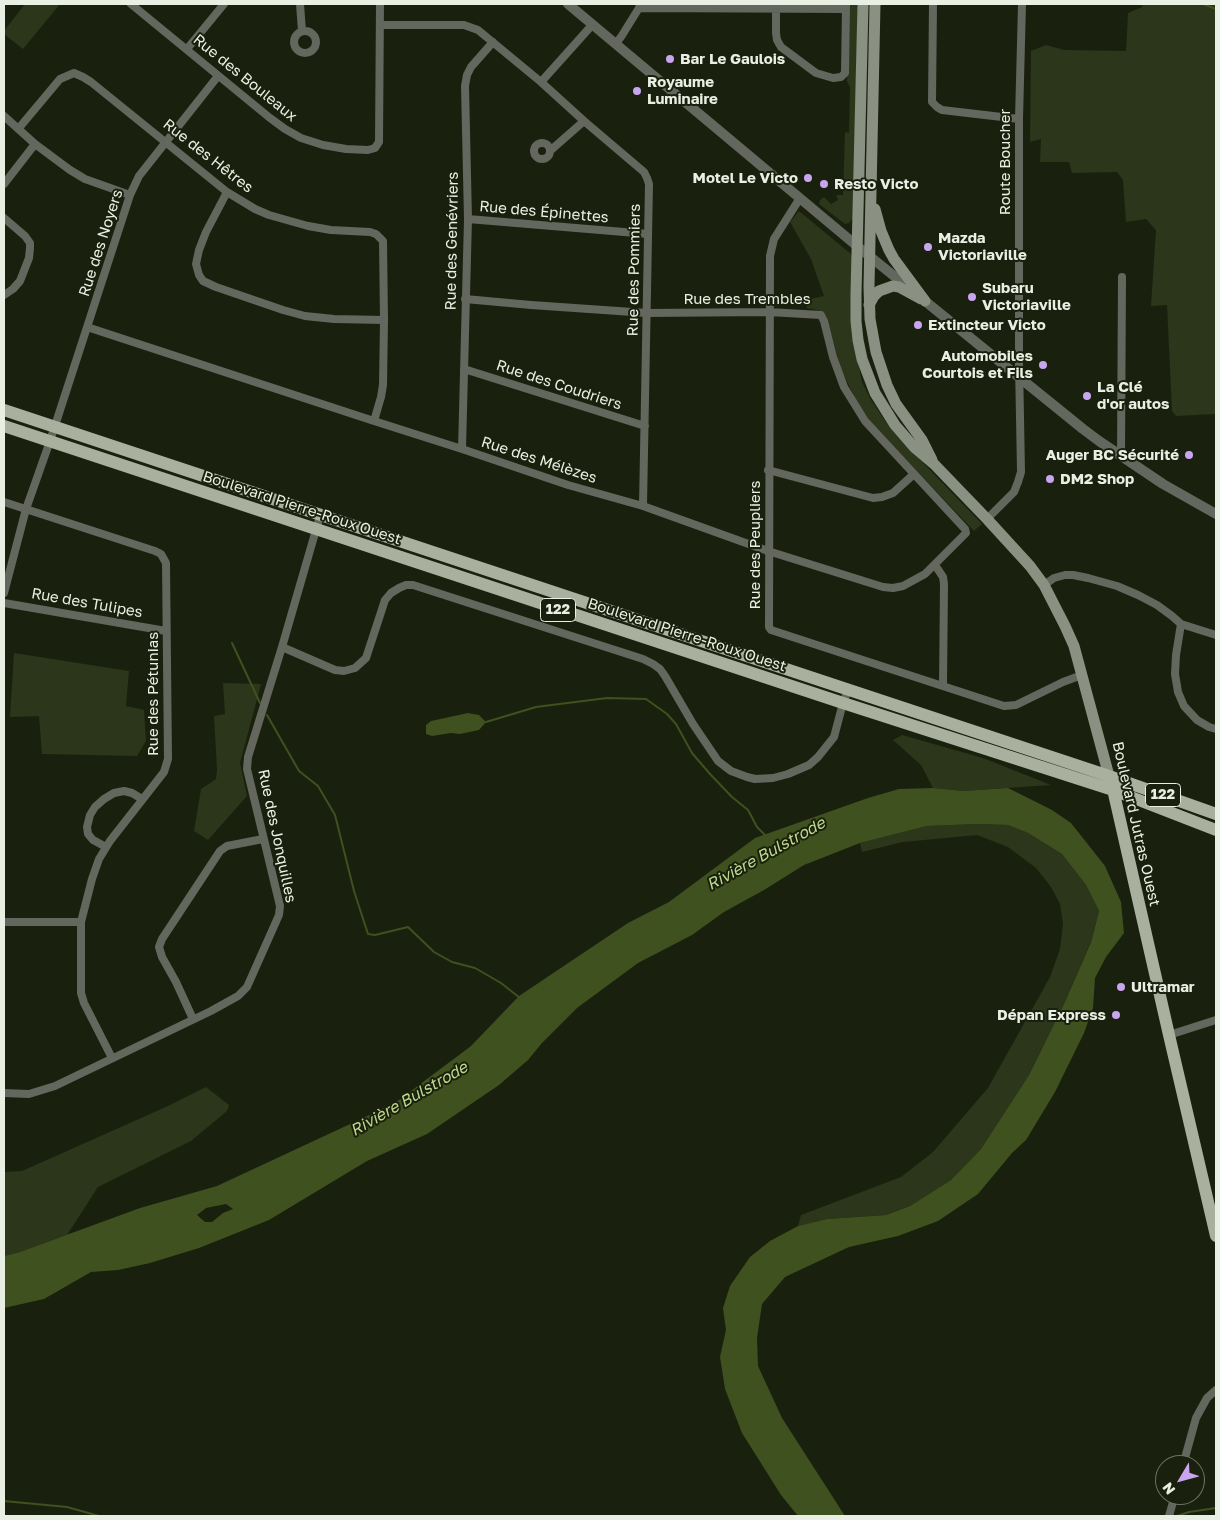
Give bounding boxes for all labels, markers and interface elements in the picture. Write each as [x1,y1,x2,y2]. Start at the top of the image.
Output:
street label: Rue des Bouleaux [189,31,301,125]
place label: Bar Le Gaulois [680,50,785,68]
marker: Bar Le Gaulois [664,53,676,65]
place label: Royaume Luminaire [647,73,718,108]
marker: Royaume Luminaire [631,85,643,97]
street label: Route Boucher [996,109,1014,215]
street label: Rue des Hêtres [159,115,257,197]
place label: Motel Le Victo [693,169,798,187]
street label: Rue des Genévriers [442,171,462,311]
marker: Motel Le Victo [802,172,814,184]
place label: Resto Victo [834,175,918,193]
marker: Resto Victo [818,178,830,190]
street label: Rue des Noyers [75,187,127,299]
street label: Rue des Épinettes [479,197,609,227]
street label: Rue des Pommiers [624,203,644,337]
place label: Mazda Victoriaville [938,229,1027,264]
marker: Mazda Victoriaville [922,241,934,253]
place label: Subaru Victoriaville [982,279,1071,314]
street label: Rue des Trembles [683,290,811,308]
marker: Subaru Victoriaville [966,291,978,303]
place label: Extincteur Victo [928,316,1046,334]
marker: Extincteur Victo [912,319,924,331]
place label: Automobiles Courtois et Fils [922,347,1033,382]
street label: Rue des Coudriers [494,356,624,414]
marker: Automobiles Courtois et Fils [1037,359,1049,371]
place label: La Clé d'or autos [1097,378,1169,413]
marker: La Clé d'or autos [1081,390,1093,402]
street label: Rue des Mélèzes [479,433,599,487]
place label: Auger BC Sécurité [1046,446,1179,464]
marker: Auger BC Sécurité [1183,449,1195,461]
street label: Boulevard Pierre-Roux Ouest [200,467,404,549]
place label: DM2 Shop [1060,470,1134,488]
marker: DM2 Shop [1044,473,1056,485]
street label: Rue des Peupliers [746,480,764,610]
street label: Rue des Tulipes [30,584,144,622]
street label: Boulevard Pierre-Roux Ouest [585,594,789,676]
road number: 122 [540,598,576,622]
street label: Rue des Pétunias [144,632,162,756]
street label: Boulevard Jutras Ouest [1108,740,1164,908]
street label: Rue des Jonquilles [254,768,300,904]
road number: 122 [1146,784,1180,806]
water label: Rivière Bulstrode [704,814,828,894]
place label: Ultramar [1131,978,1195,996]
marker: Ultramar [1115,981,1127,993]
place label: Dépan Express [997,1006,1106,1024]
marker: Dépan Express [1110,1009,1122,1021]
water label: Rivière Bulstrode [347,1058,471,1140]
north arrow [1155,1455,1205,1505]
text: N [1158,1479,1178,1498]

